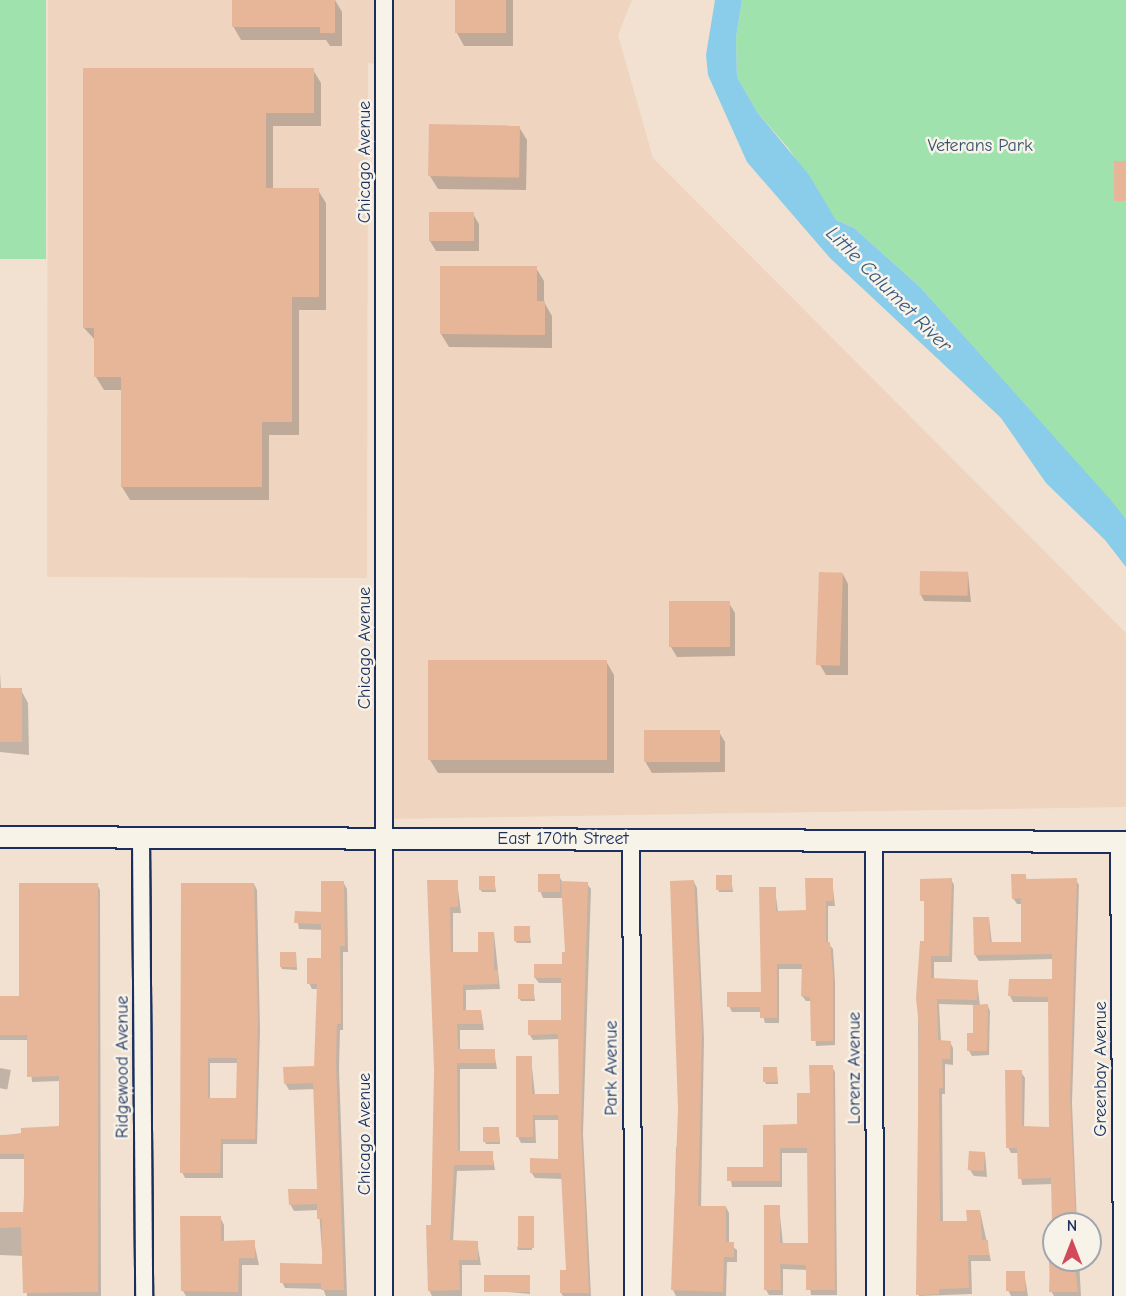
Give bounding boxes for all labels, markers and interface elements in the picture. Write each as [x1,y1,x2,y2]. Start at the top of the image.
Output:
street label: Chicago Avenue [354,101,376,223]
park label: Veterans Park [927,135,1033,157]
water label: Little Calumet River [821,221,957,357]
street label: Chicago Avenue [354,587,376,709]
street label: East 170th Street [497,828,629,850]
street label: Ridgewood Avenue [112,996,134,1138]
street label: Greenbay Avenue [1090,1001,1112,1137]
street label: Lorenz Avenue [844,1012,866,1124]
street label: Park Avenue [601,1020,623,1116]
street label: Chicago Avenue [354,1073,376,1195]
north arrow [1042,1212,1102,1272]
text: N [1067,1217,1077,1235]

